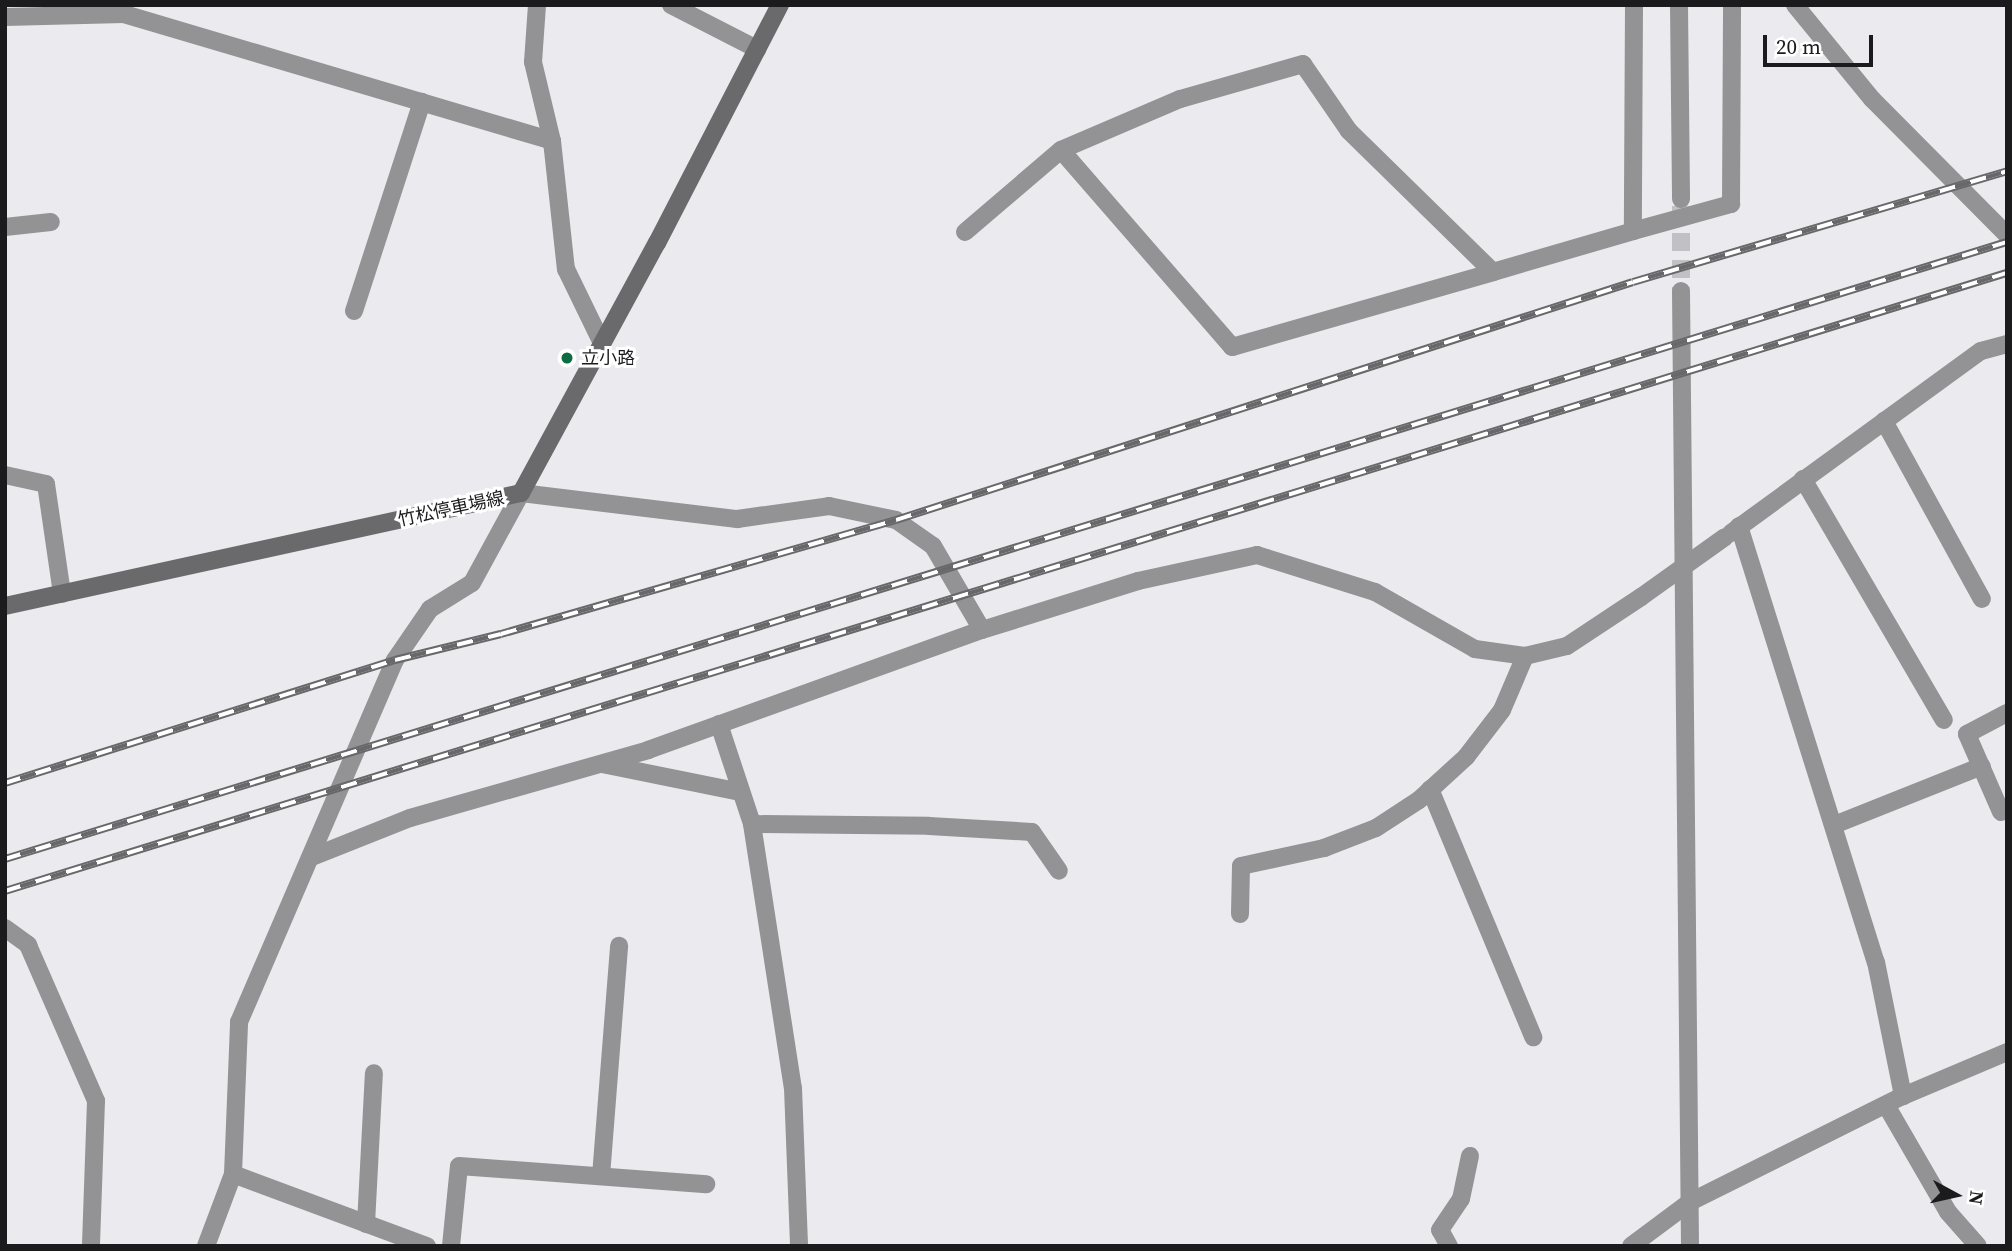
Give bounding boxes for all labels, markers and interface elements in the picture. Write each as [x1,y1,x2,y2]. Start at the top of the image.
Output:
scale bar [1767,21,1877,65]
text: 20 m [1776,32,1821,61]
place label: 立小路 [581,347,635,369]
marker: 立小路 [559,350,575,366]
street label: 竹松停車場線 [396,487,506,531]
north arrow [1921,1160,1991,1230]
text: N [1963,1189,1991,1207]

